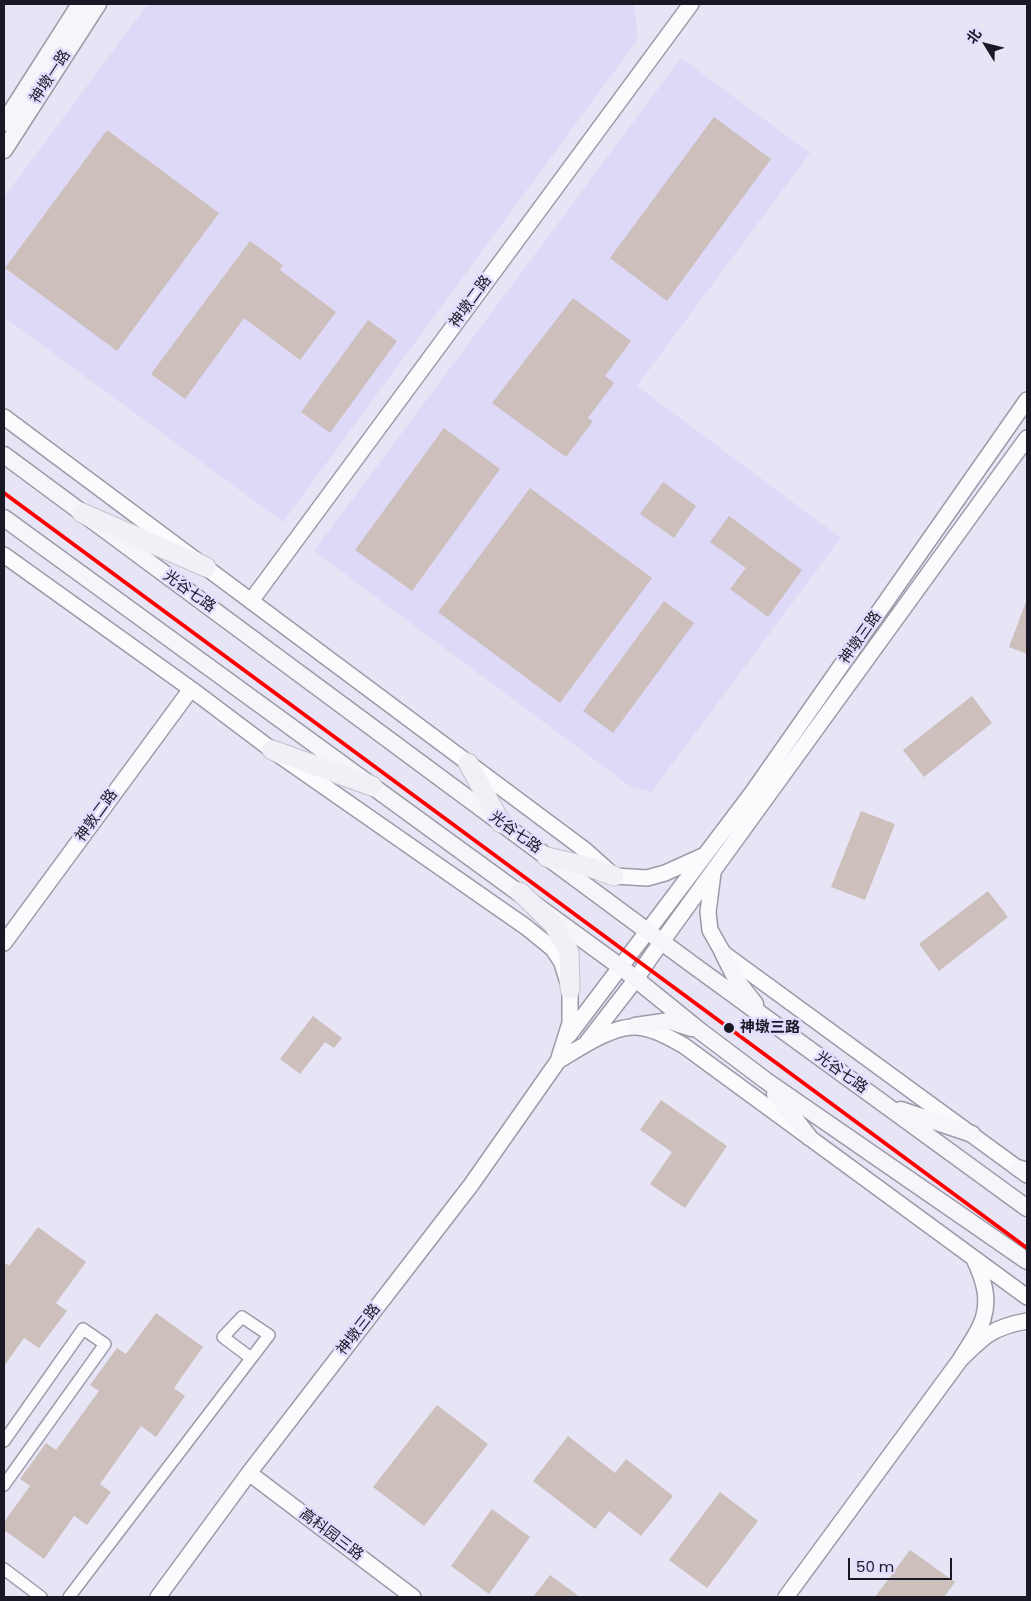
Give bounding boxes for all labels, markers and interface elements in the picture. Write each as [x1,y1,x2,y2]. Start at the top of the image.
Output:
north arrow [961,20,1011,70]
text: 北 [962,25,986,48]
street label: 神墩一路 [27,47,75,107]
street label: 神墩二路 [446,272,496,332]
street label: 光谷七路 [159,567,219,617]
street label: 神墩三路 [836,608,886,668]
street label: 神敦二路 [72,786,122,846]
street label: 光谷七路 [485,808,545,858]
place label: 神墩三路 [740,1019,800,1037]
marker: 神墩三路 [722,1021,736,1035]
street label: 光谷七路 [811,1048,871,1098]
street label: 神墩三路 [333,1301,385,1359]
street label: 高科园三路 [296,1505,366,1565]
scale bar [851,1548,955,1580]
text: 50 m [856,1556,894,1577]

